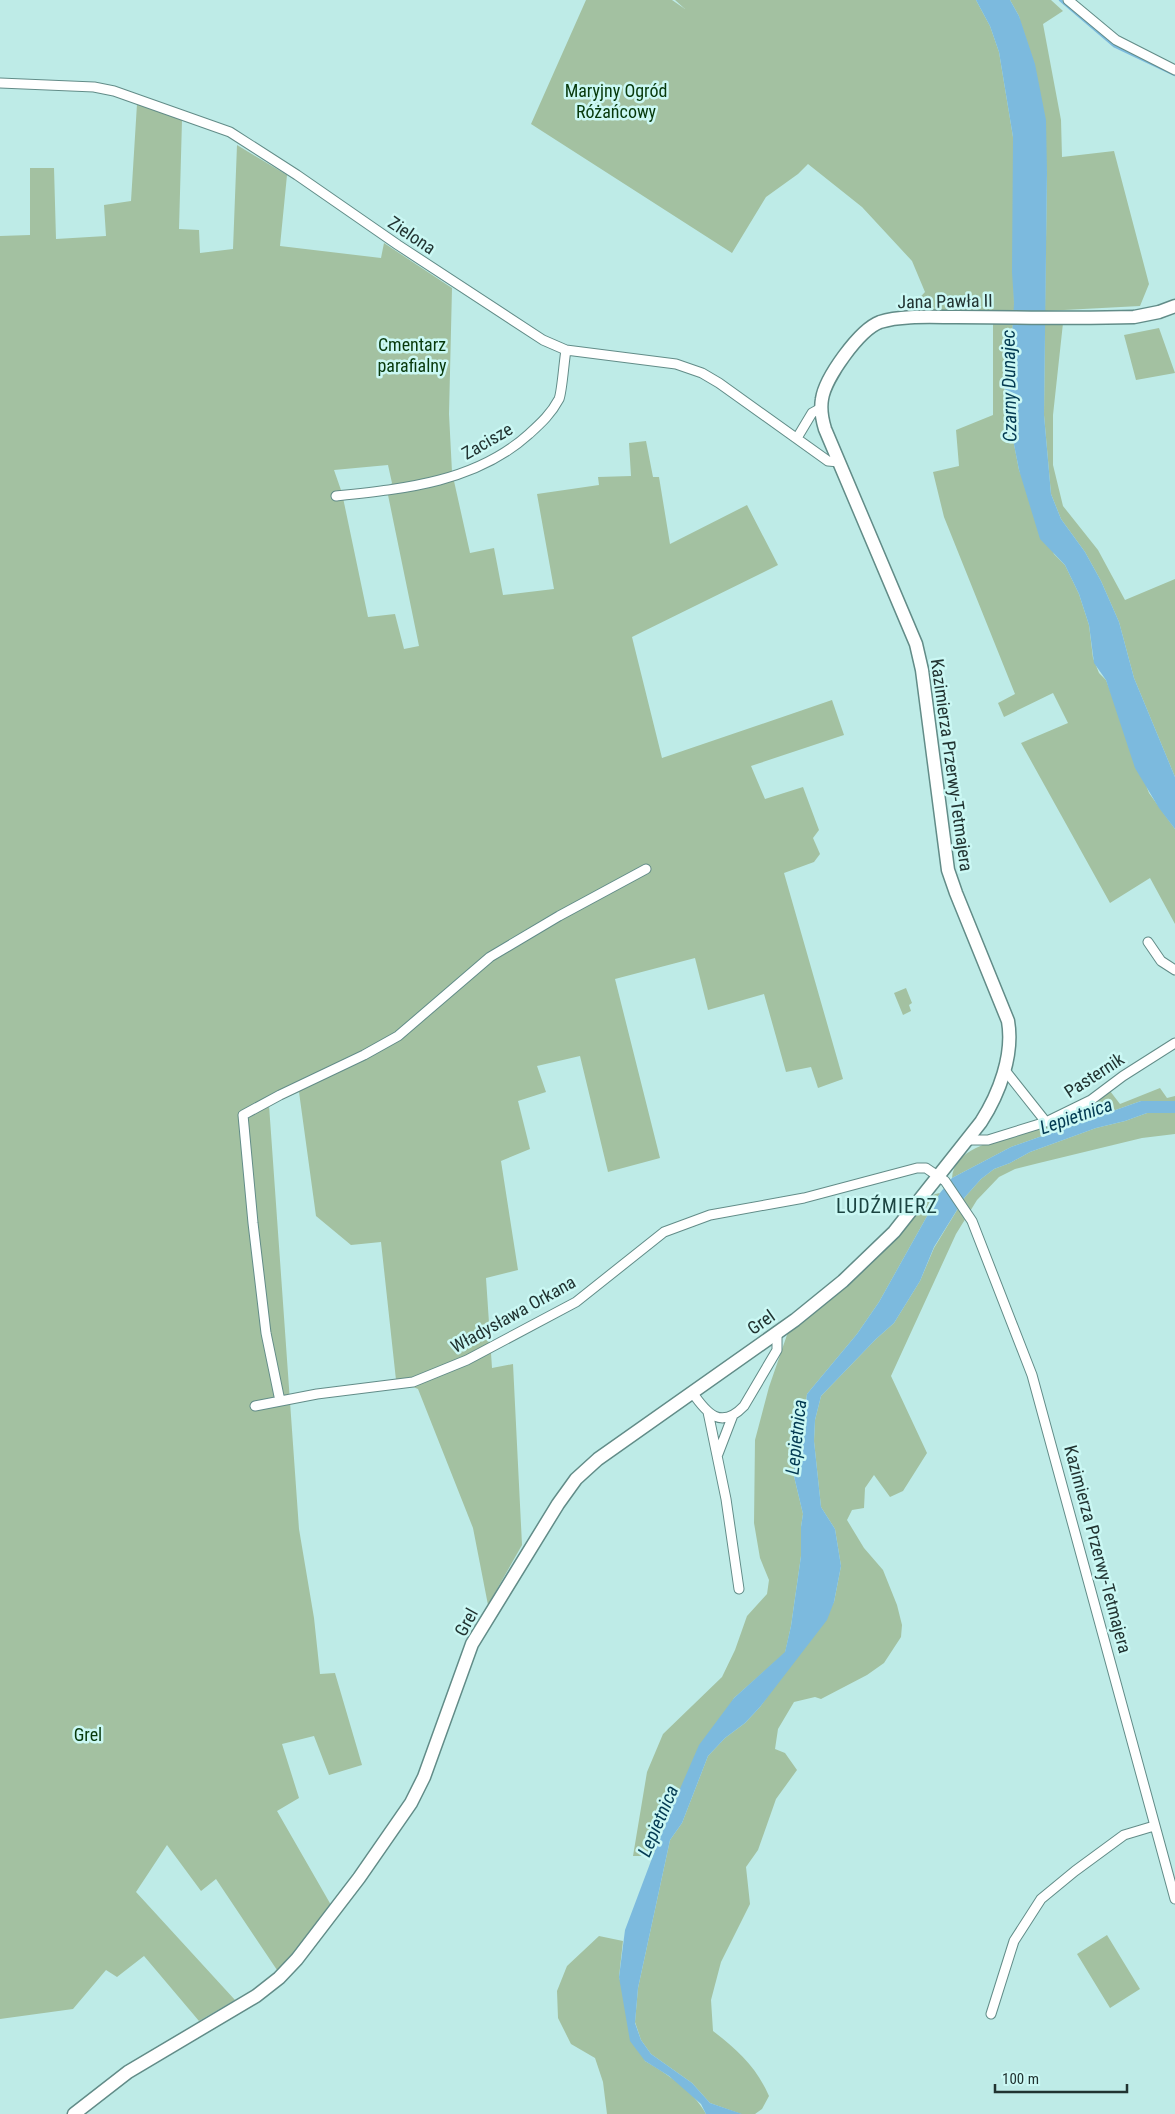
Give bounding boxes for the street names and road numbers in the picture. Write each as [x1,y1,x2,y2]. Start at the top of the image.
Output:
street label: Zielona [384,212,440,258]
street label: Jana Pawła II [897,290,993,312]
street label: Zacisze [458,418,516,464]
street label: Kazimierza Przerwy-Tetmajera [927,657,977,873]
street label: Pasternik [1060,1048,1128,1102]
street label: Władysława Orkana [447,1271,579,1357]
street label: Grel [743,1305,779,1339]
street label: Kazimierza Przerwy-Tetmajera [1060,1443,1136,1655]
street label: Grel [450,1604,482,1640]

